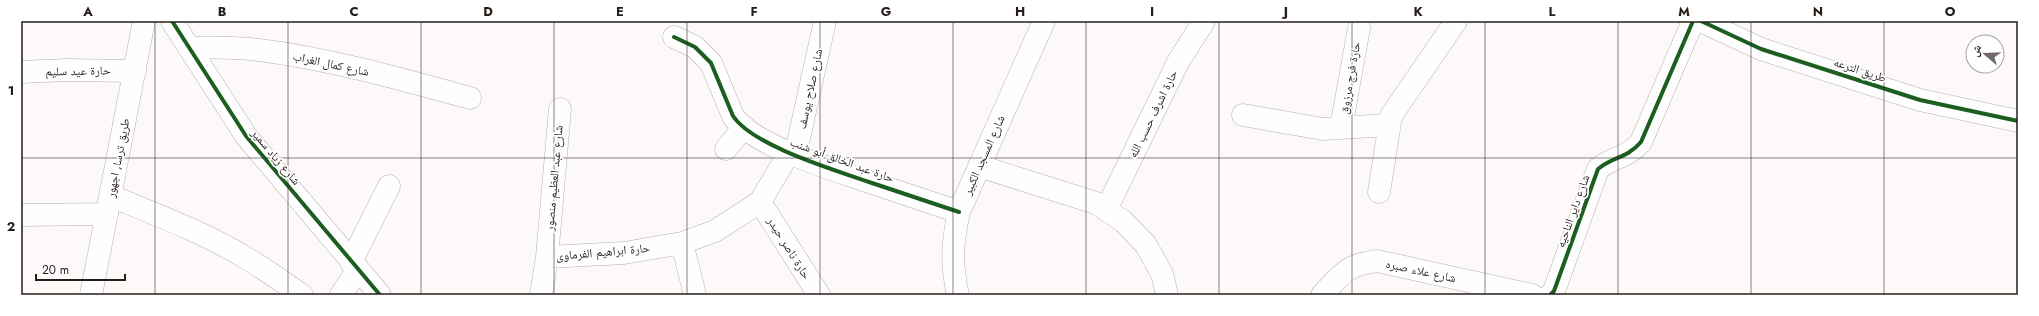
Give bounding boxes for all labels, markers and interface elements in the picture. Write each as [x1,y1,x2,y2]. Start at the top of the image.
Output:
text: A [82,2,93,21]
text: B [218,2,227,21]
text: C [349,2,359,21]
text: D [483,2,493,21]
text: E [616,2,624,21]
text: F [750,2,758,21]
text: G [881,2,892,21]
text: H [1015,2,1025,21]
text: I [1150,2,1154,21]
text: J [1281,2,1288,21]
text: K [1413,2,1423,21]
text: L [1549,2,1556,21]
text: M [1678,2,1690,21]
text: N [1813,2,1823,21]
text: O [1945,2,1956,21]
north arrow [1965,34,2005,74]
street label: حارة فرج مرزوق [1335,40,1365,116]
text: ش [1966,42,1985,59]
street label: شارع كمال الغراب [291,47,371,81]
street label: شارع صلاح يوسف [793,47,827,131]
street label: طريق الترعه [1831,53,1889,87]
street label: حارة عيد سليم [45,61,111,81]
street label: حارة اشرف حسب الله [1124,67,1182,161]
text: 1 [8,81,14,100]
street label: شارع المسجد الكبير [958,112,1010,199]
street label: طريق ترسا, اجهور [101,117,135,200]
street label: شارع زياد سمير [246,124,305,189]
street label: شارع عبد العظيم منصور [540,124,568,233]
street label: حارة عبد الخالق أبو شنب [787,133,897,187]
street label: شارع داير الناحيه [1552,172,1595,250]
street label: حارة ناصر حيدر [762,213,815,283]
text: 2 [7,217,15,236]
street label: حارة ابراهيم الفرماوى [555,239,651,265]
street label: شارع علاء صبره [1384,255,1458,287]
scale bar [36,256,125,282]
text: 20 m [42,261,69,279]

